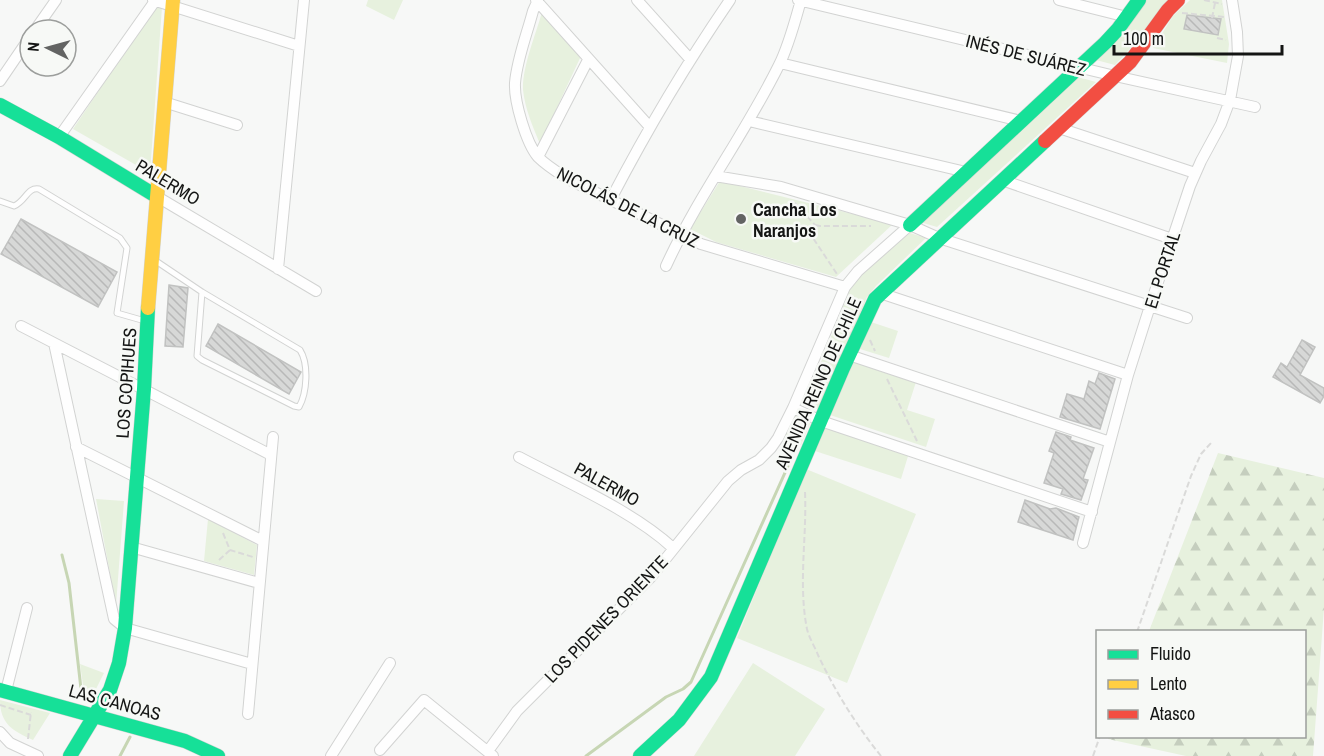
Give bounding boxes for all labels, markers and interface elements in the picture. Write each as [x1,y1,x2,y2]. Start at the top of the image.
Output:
north arrow [18,18,78,78]
scale bar [1114,18,1282,56]
text: 100 m [1123,26,1164,51]
street label: INÉS DE SUÁREZ [963,28,1089,82]
text: N [22,41,44,52]
street label: PALERMO [131,153,205,211]
street label: NICOLÁS DE LA CRUZ [553,160,703,254]
place label: Cancha Los Naranjos [753,197,837,243]
marker: Cancha Los Naranjos [734,212,748,226]
street label: EL PORTAL [1138,228,1186,312]
street label: AVENIDA REINO DE CHILE [768,293,867,474]
street label: LOS COPIHUES [110,327,142,439]
street label: PALERMO [570,456,644,512]
street label: LOS PIDENES ORIENTE [539,550,673,688]
legend [1096,630,1306,738]
text: Fluido [1150,641,1191,666]
text: Lento [1150,671,1187,696]
street label: LAS CANOAS [66,678,164,726]
text: Atasco [1149,701,1195,726]

